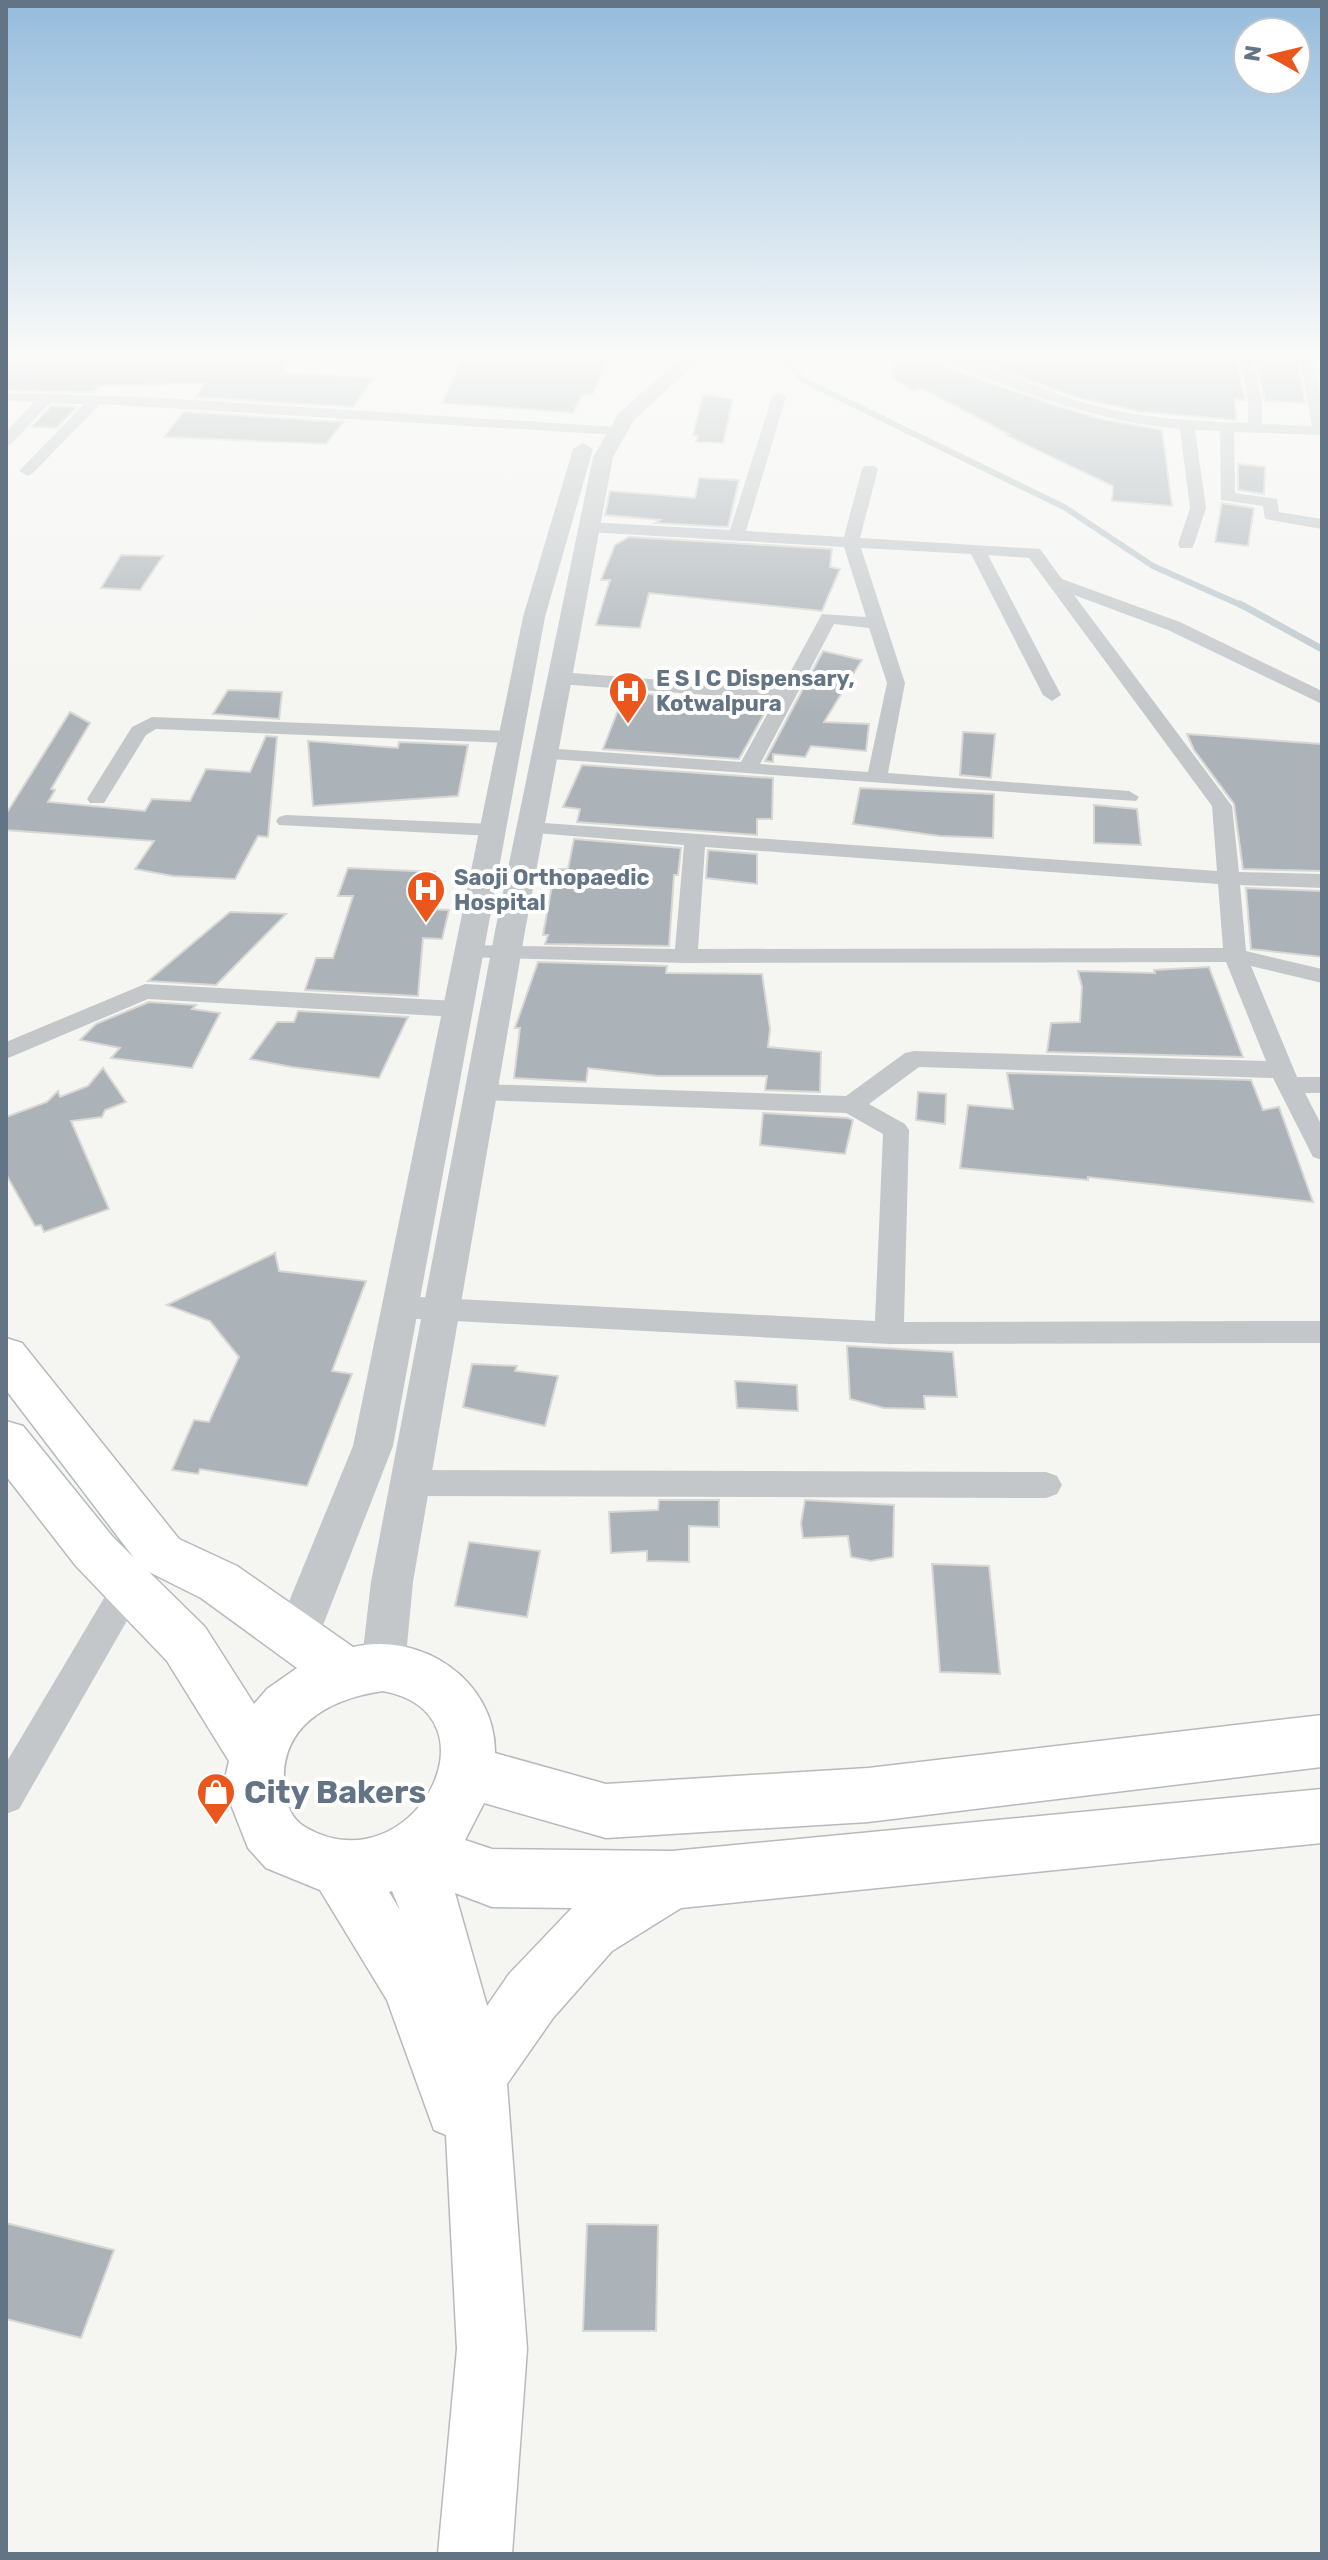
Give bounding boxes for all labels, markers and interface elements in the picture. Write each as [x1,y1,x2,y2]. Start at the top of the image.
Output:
north arrow [1232,16,1312,96]
text: N [1238,44,1267,63]
place label: E S I C Dispensary, Kotwalpura [656,665,855,717]
hospital icon: E S I C Dispensary, Kotwalpura [607,670,649,725]
place label: Saoji Orthopaedic Hospital [454,864,649,916]
hospital icon: Saoji Orthopaedic Hospital [405,869,447,924]
shop icon: City Bakers [195,1771,237,1826]
place label: City Bakers [244,1773,426,1811]

